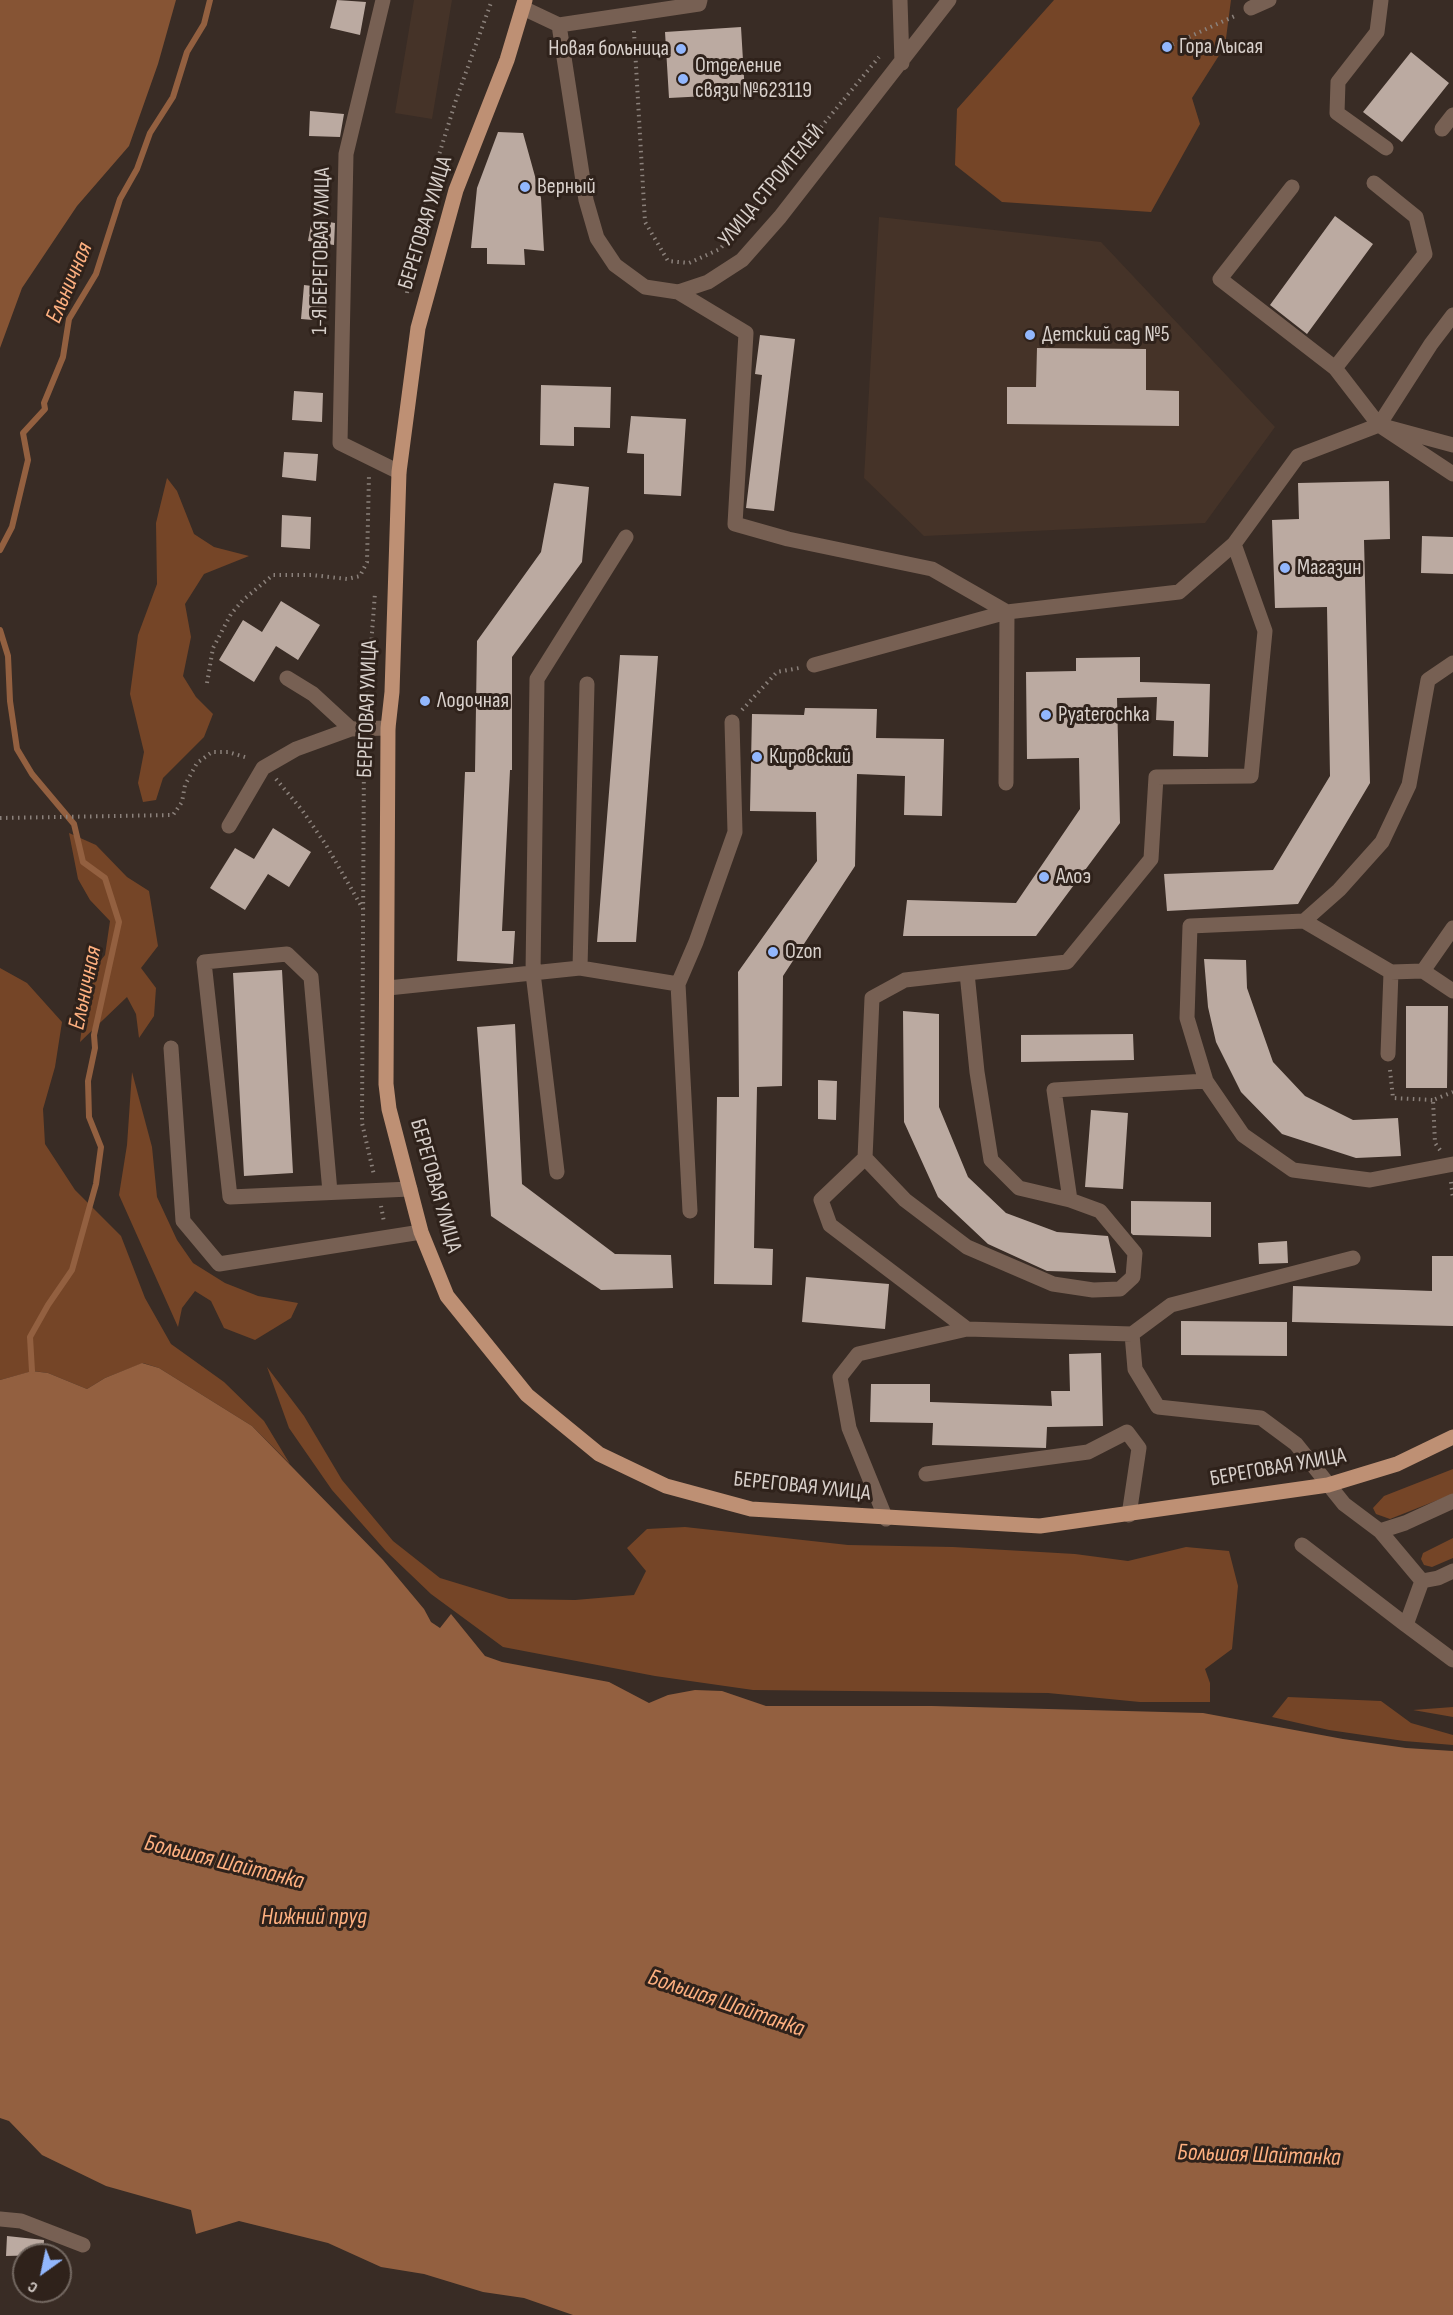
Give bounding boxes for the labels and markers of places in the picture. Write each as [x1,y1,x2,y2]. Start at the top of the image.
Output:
place label: Гора Лысая [1179,34,1263,60]
place label: Новая больница [548,36,669,62]
marker: Гора Лысая [1160,40,1174,54]
marker: Новая больница [674,42,688,56]
place label: Отделение связи №623119 [695,53,812,104]
marker: Отделение связи №623119 [676,72,690,86]
place label: Верный [537,174,596,200]
marker: Верный [518,180,532,194]
place label: Детский сад №5 [1042,322,1169,348]
marker: Детский сад №5 [1023,328,1037,342]
place label: Магазин [1297,555,1361,581]
marker: Магазин [1278,561,1292,575]
place label: Лодочная [437,688,509,714]
marker: Лодочная [418,694,432,708]
place label: Pyaterochka [1058,702,1150,728]
marker: Pyaterochka [1039,708,1053,722]
place label: Кировский [769,744,851,770]
marker: Кировский [750,750,764,764]
place label: Алоэ [1056,864,1091,890]
marker: Алоэ [1037,870,1051,884]
place label: Ozon [785,939,822,965]
marker: Ozon [766,945,780,959]

